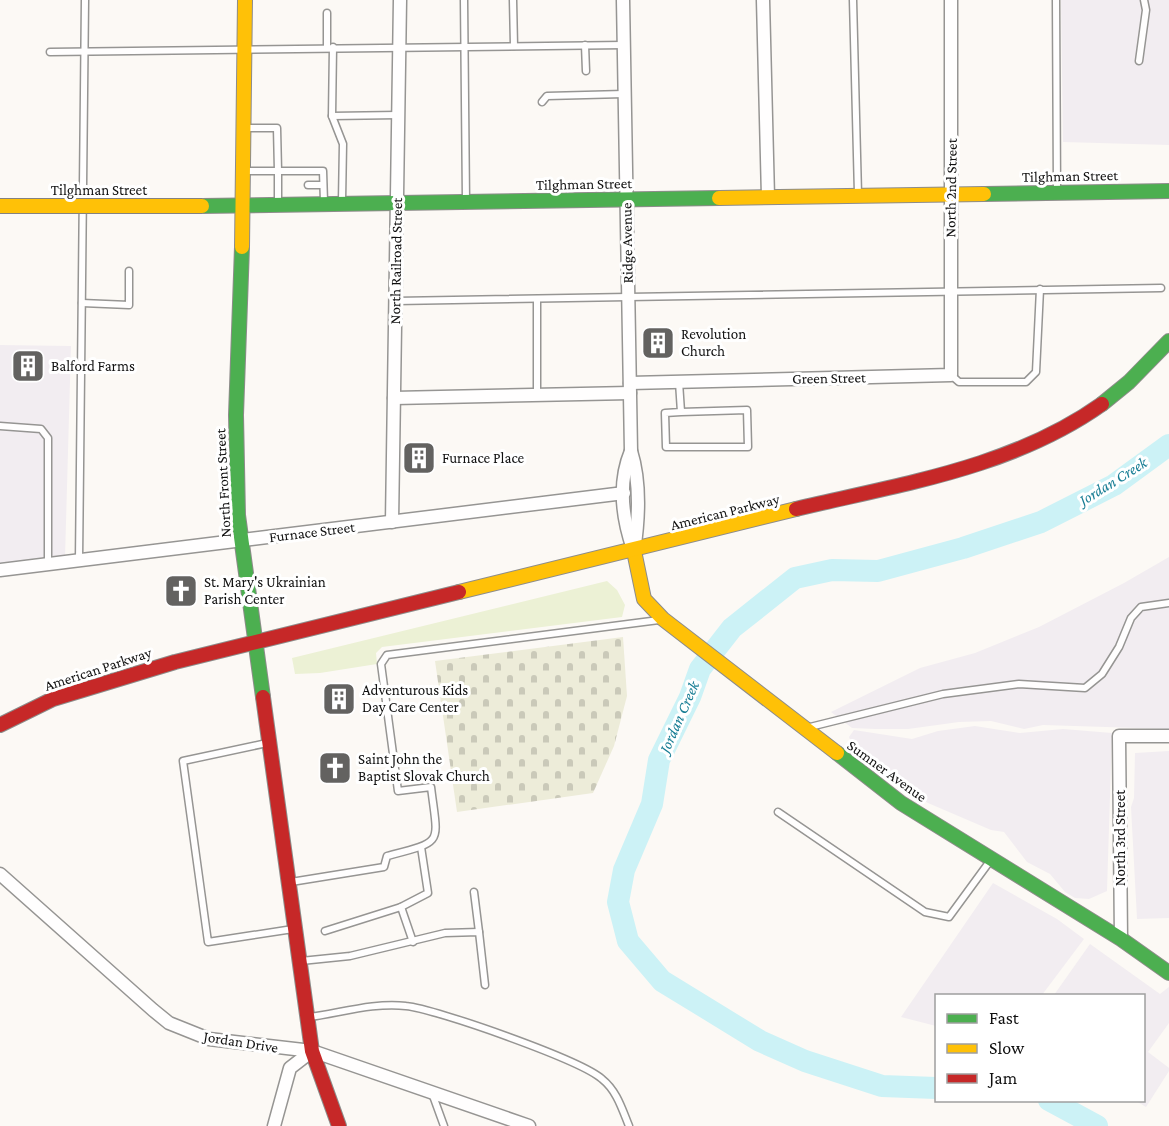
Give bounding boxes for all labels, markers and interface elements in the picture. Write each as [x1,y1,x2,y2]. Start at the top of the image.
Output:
street label: North 2nd Street [942,137,960,238]
street label: Tilghman Street [1022,167,1119,186]
street label: Tilghman Street [536,175,633,194]
street label: Tilghman Street [51,182,148,199]
street label: North Railroad Street [387,197,405,324]
street label: Ridge Avenue [618,202,637,284]
building icon: Revolution Church [640,325,676,361]
place label: Revolution Church [681,326,746,359]
building icon: Balford Farms [10,348,46,384]
place label: Balford Farms [51,358,135,374]
street label: Green Street [792,369,867,387]
street label: North Front Street [212,427,234,538]
building icon: Furnace Place [401,440,437,476]
place label: Furnace Place [442,450,525,466]
water label: Jordan Creek [1073,453,1151,511]
street label: American Parkway [669,491,781,534]
street label: Furnace Street [268,519,357,545]
church icon: St. Mary's Ukrainian Parish Center [163,573,199,609]
place label: St. Mary's Ukrainian Parish Center [204,574,326,607]
street label: American Parkway [42,644,154,695]
water label: Jordan Creek [654,678,704,759]
building icon: Adventurous Kids Day Care Center [321,681,357,717]
place label: Adventurous Kids Day Care Center [362,682,468,716]
street label: Sumner Avenue [844,737,930,805]
church icon: Saint John the Baptist Slovak Church [317,750,353,786]
place label: Saint John the Baptist Slovak Church [358,751,490,785]
street label: North 3rd Street [1112,789,1128,886]
legend [935,994,1145,1102]
text: Fast [989,1008,1020,1028]
street label: Jordan Drive [200,1028,280,1057]
text: Slow [989,1038,1025,1058]
text: Jam [987,1068,1018,1088]

